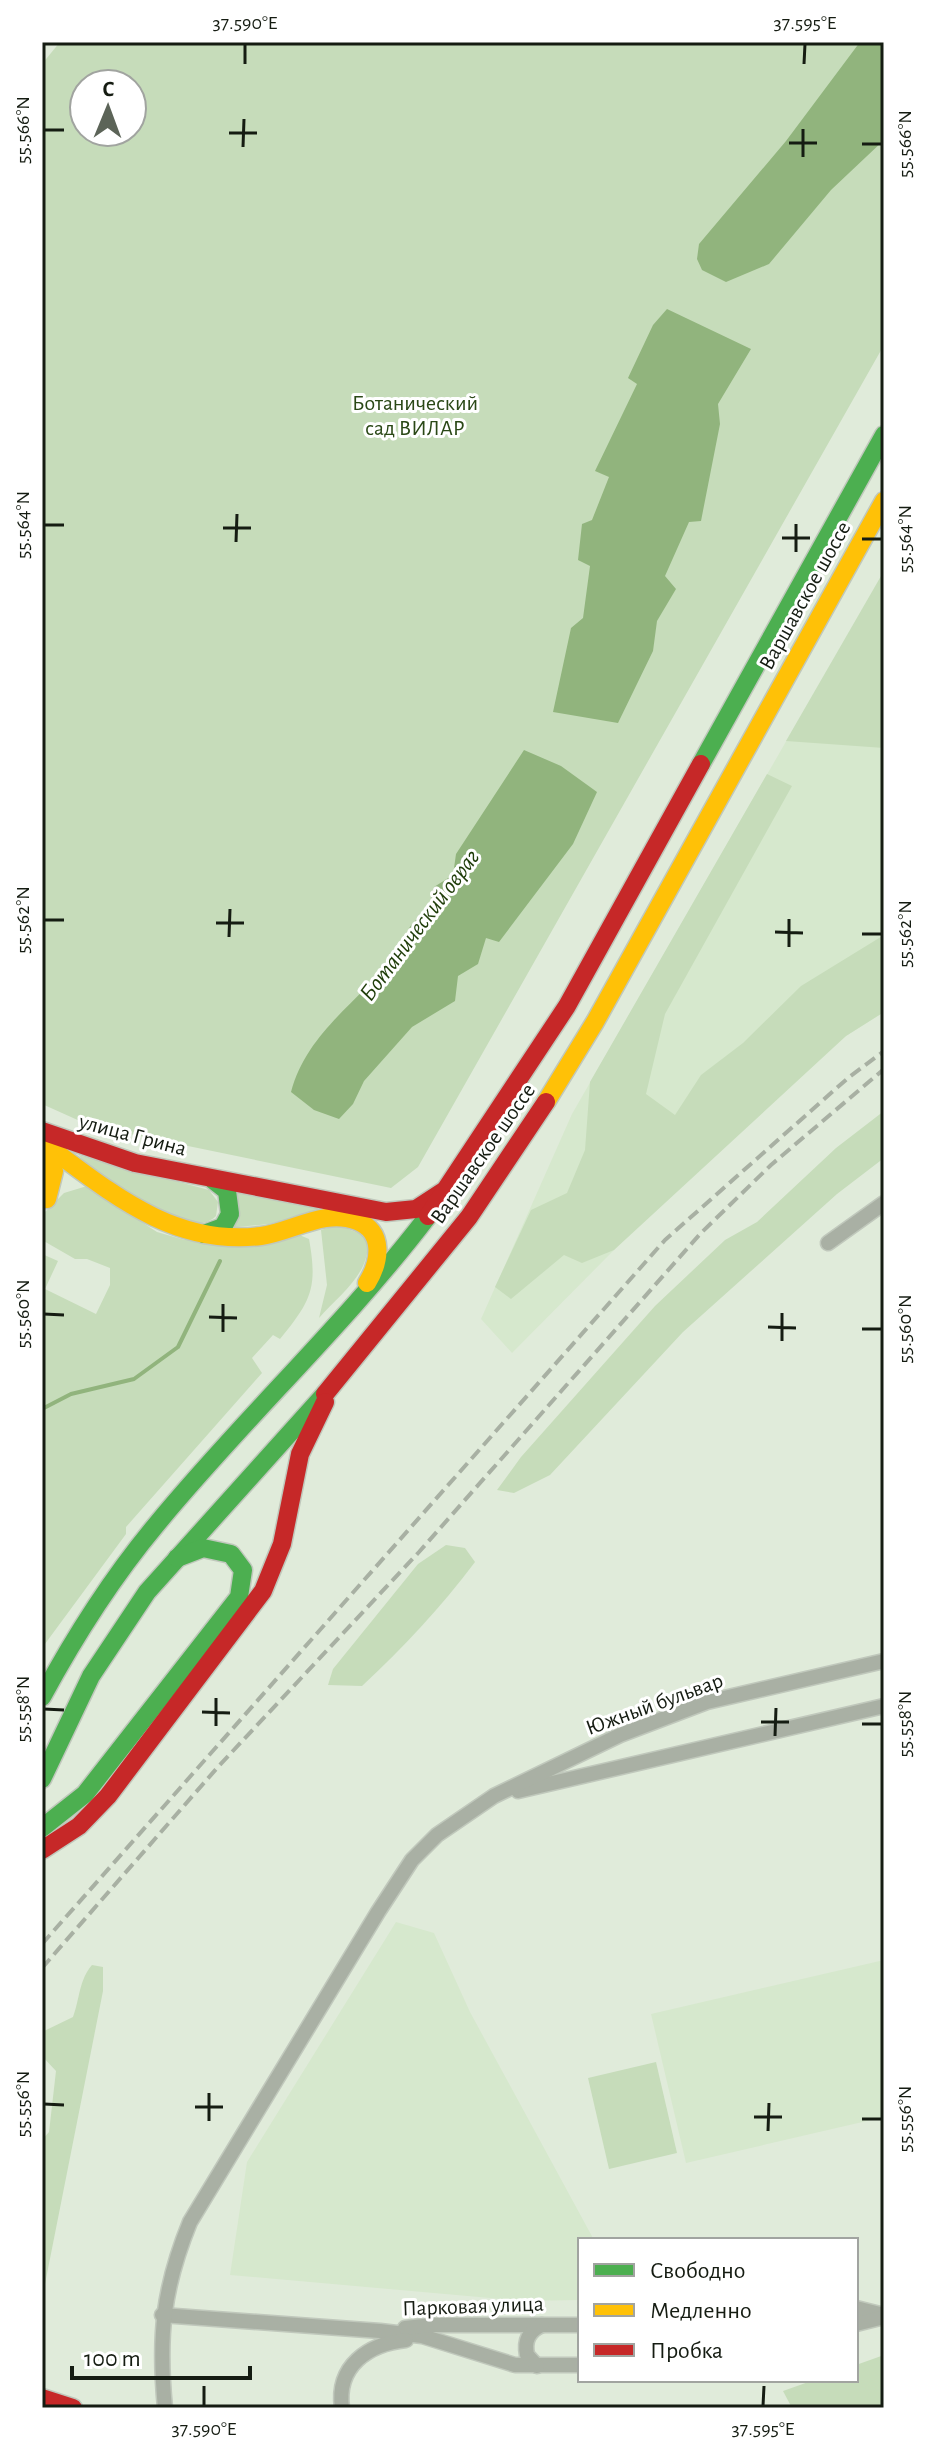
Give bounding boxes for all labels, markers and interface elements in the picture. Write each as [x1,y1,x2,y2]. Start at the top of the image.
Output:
text: 37.590°E [213,13,278,33]
text: 37.595°E [774,13,837,33]
north arrow [68,68,148,148]
text: С [102,78,115,100]
text: 55.566°N [13,96,33,164]
text: 55.566°N [895,110,915,178]
park label: Ботанический сад ВИЛАР [352,392,478,439]
text: 55.564°N [13,491,33,559]
text: 55.564°N [895,505,915,573]
street label: Варшавское шоссе [755,518,855,673]
water label: Ботанический овраг [355,845,484,1006]
text: 55.562°N [13,886,33,954]
text: 55.562°N [895,900,915,968]
street label: Варшавское шоссе [426,1079,539,1228]
street label: улица Грина [76,1110,189,1160]
text: 55.560°N [13,1279,33,1349]
text: 55.560°N [895,1294,915,1364]
street label: Южный бульвар [583,1669,726,1739]
text: 55.558°N [13,1675,33,1743]
text: 55.558°N [895,1690,915,1758]
text: 55.556°N [13,2071,33,2137]
text: 55.556°N [895,2086,915,2152]
legend [578,2238,858,2382]
text: Свободно [650,2259,745,2283]
street label: Парковая улица [402,2293,544,2319]
text: Медленно [650,2299,752,2323]
scale bar [72,2330,250,2380]
text: Пробка [650,2339,723,2363]
text: 100 m [84,2347,141,2371]
text: 37.590°E [172,2419,237,2439]
text: 37.595°E [732,2419,795,2439]

